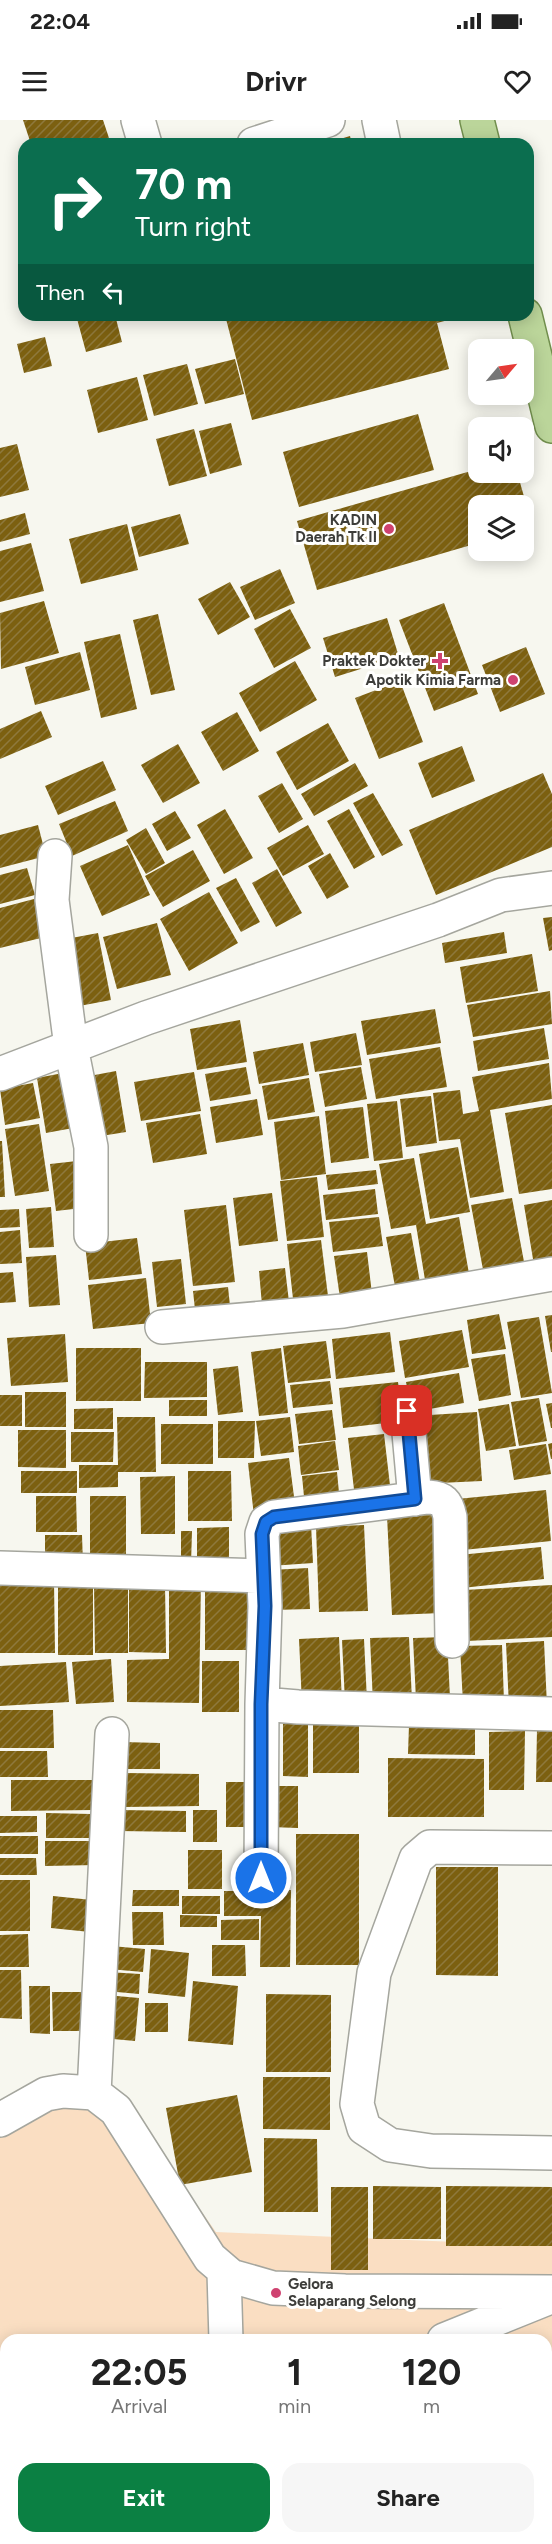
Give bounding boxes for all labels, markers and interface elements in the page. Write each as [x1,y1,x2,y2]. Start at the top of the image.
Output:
text: 22:04 [30,8,90,35]
icon: menu [18,65,51,98]
text: Drivr [245,65,307,98]
icon: heart [501,65,534,98]
text: 70 m [135,159,232,210]
icon: right [36,162,114,240]
text: Turn right [135,210,251,243]
icon: left [97,276,130,309]
text: Then [36,279,85,306]
north arrow [468,339,534,405]
map controls [468,339,534,561]
button: sound [468,417,534,483]
button: layers [468,495,534,561]
place label: KADIN Daerah Tk II [295,511,377,546]
marker: KADIN Daerah Tk II [382,522,396,536]
place label: Praktek Dokter [322,652,426,670]
marker: Praktek Dokter [431,652,449,670]
place label: Apotik Kimia Farma [366,671,501,689]
marker: Apotik Kimia Farma [506,673,520,687]
pin [381,1385,432,1436]
icon: arrive [390,1394,423,1427]
position arrow [229,1846,293,1910]
place label: Gelora Selaparang Selong [288,2275,416,2310]
marker: Gelora Selaparang Selong [269,2286,283,2300]
text: 22:05 [91,2351,188,2394]
text: 1 [287,2351,302,2394]
text: 120 [402,2351,461,2394]
text: Arrival [111,2394,167,2418]
text: min [278,2394,311,2418]
text: m [423,2394,440,2418]
button: Exit [18,2463,270,2532]
button: Share [282,2463,534,2532]

